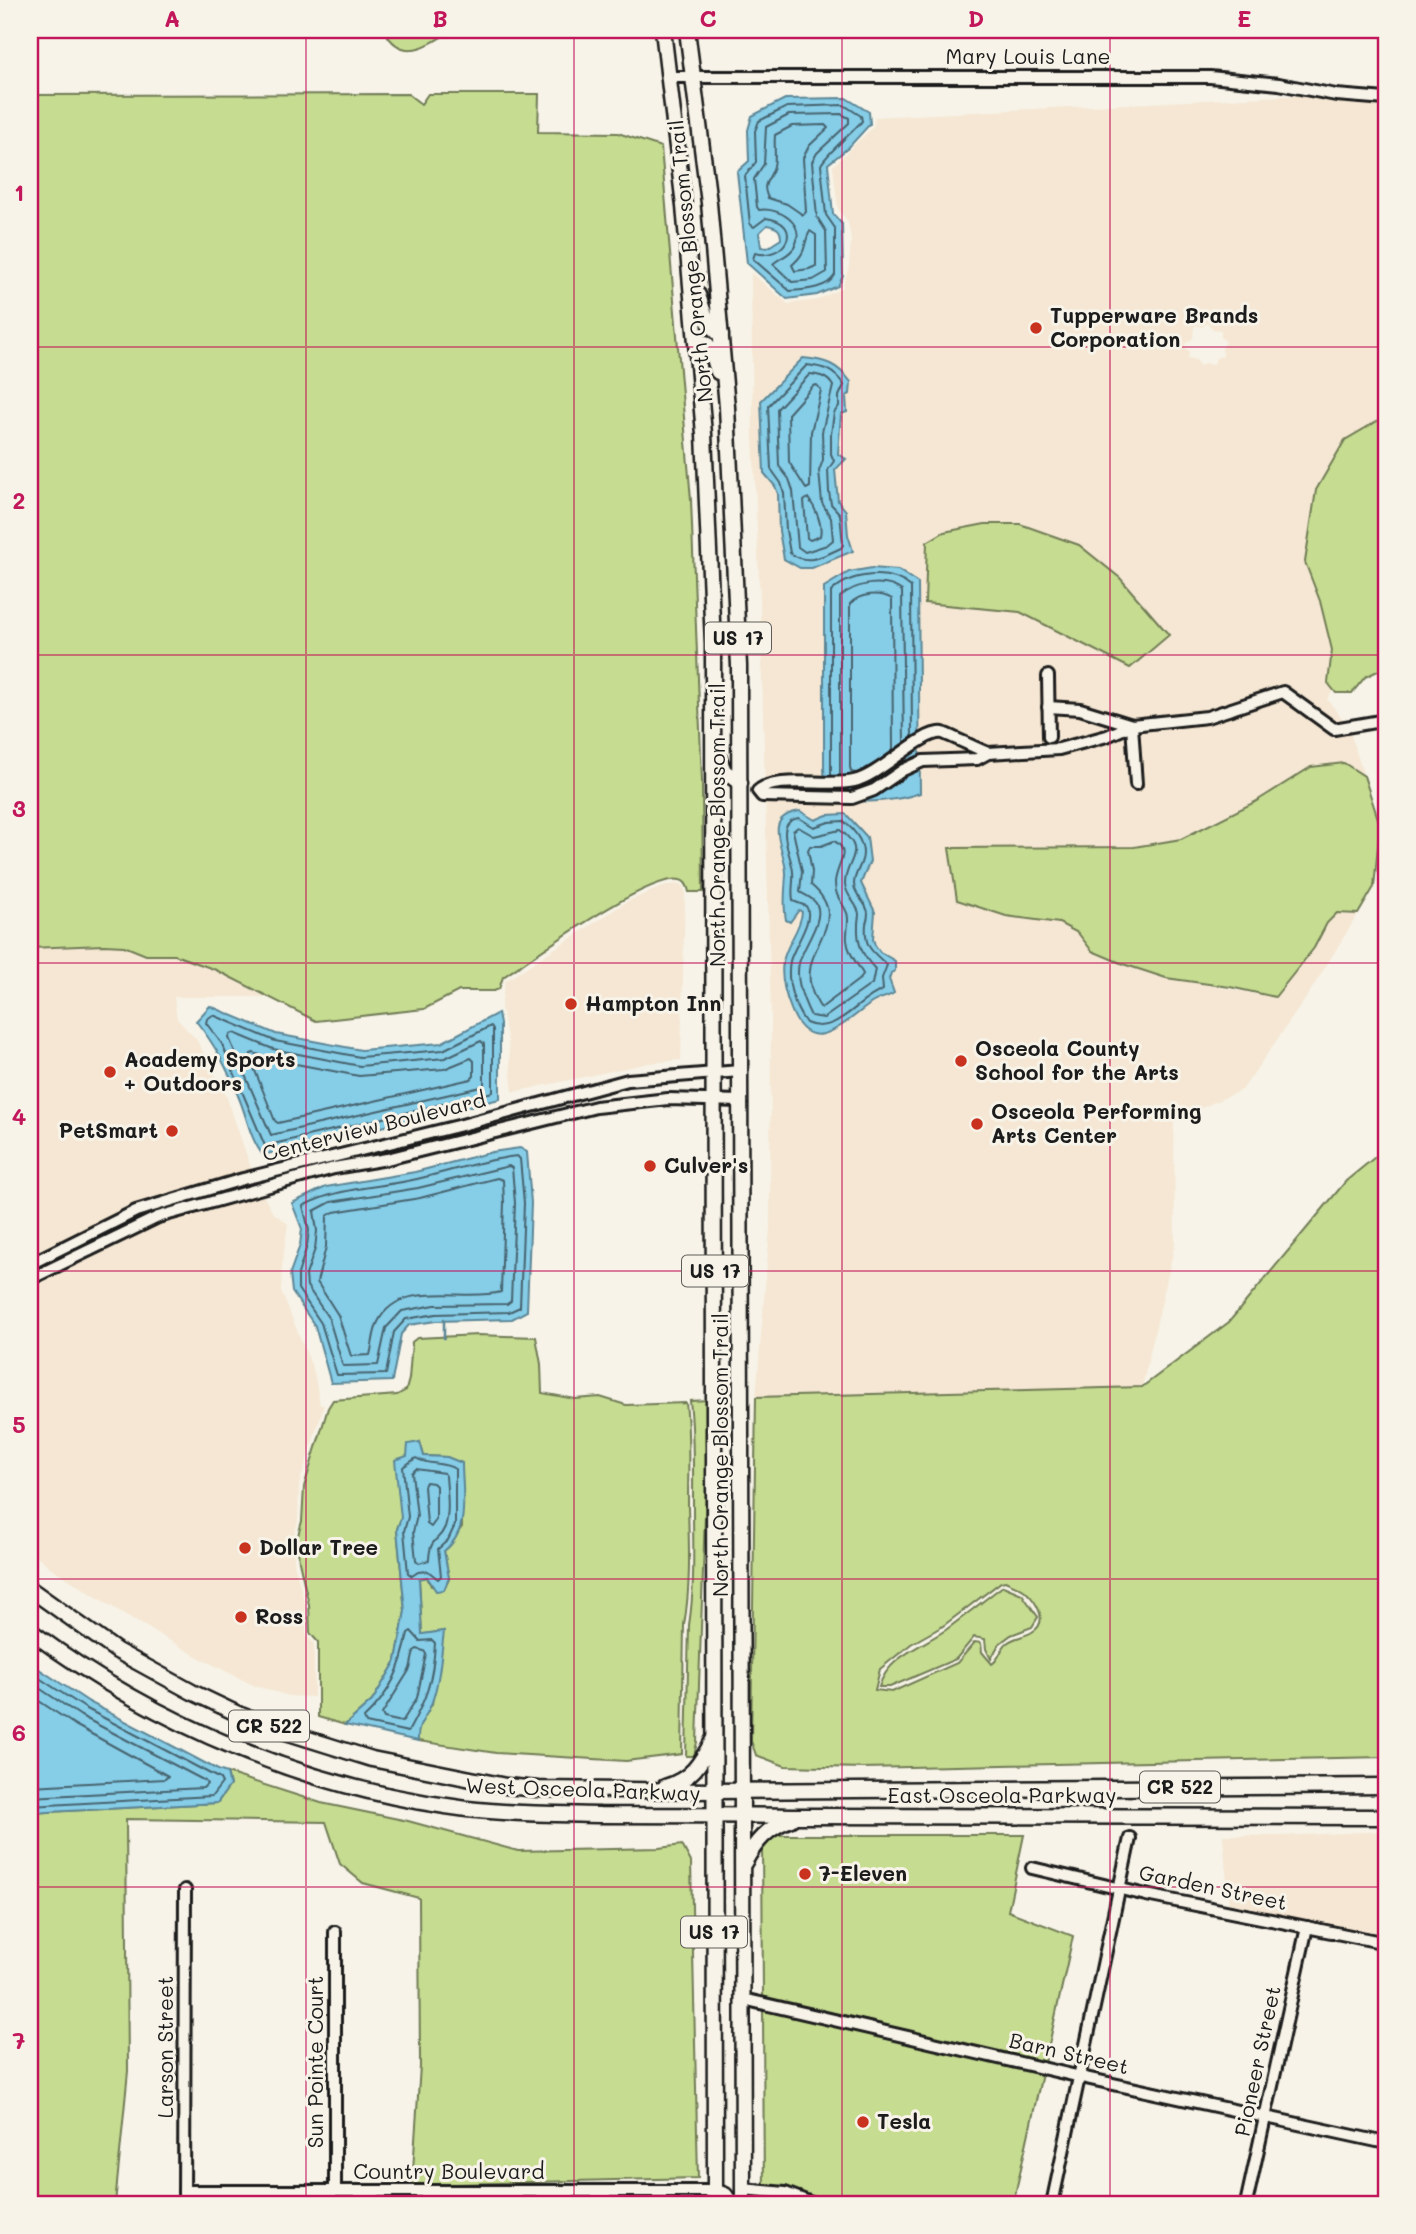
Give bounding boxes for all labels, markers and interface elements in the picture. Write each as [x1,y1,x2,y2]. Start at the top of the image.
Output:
text: A [164,3,180,33]
text: B [432,3,448,33]
text: C [699,3,717,33]
text: D [968,3,984,33]
text: E [1237,3,1251,33]
street label: Mary Louis Lane [945,42,1111,69]
street label: North Orange Blossom Trail [661,118,718,404]
text: 1 [14,177,24,207]
place label: Tupperware Brands Corporation [1050,301,1258,352]
marker: Tupperware Brands Corporation [1028,320,1044,336]
text: 2 [13,485,25,515]
road number: US 17 [705,622,771,653]
street label: North Orange Blossom Trail [703,683,730,967]
text: 3 [12,793,26,823]
place label: Hampton Inn [585,989,721,1016]
marker: Hampton Inn [563,996,579,1012]
place label: Osceola County School for the Arts [975,1034,1179,1085]
place label: Academy Sports + Outdoors [124,1045,296,1096]
marker: Osceola County School for the Arts [953,1053,969,1069]
marker: Academy Sports + Outdoors [102,1064,118,1080]
street label: Centerview Boulevard [259,1085,488,1166]
place label: Osceola Performing Arts Center [991,1097,1201,1148]
text: 4 [12,1101,26,1131]
place label: PetSmart [59,1116,158,1143]
marker: Osceola Performing Arts Center [969,1116,985,1132]
marker: PetSmart [164,1123,180,1139]
place label: Culver's [664,1151,748,1178]
marker: Culver's [642,1158,658,1174]
road number: US 17 [682,1256,748,1287]
street label: North Orange Blossom Trail [706,1313,733,1597]
text: 5 [12,1409,26,1439]
place label: Dollar Tree [259,1533,378,1560]
marker: Dollar Tree [237,1540,253,1556]
place label: Ross [255,1602,303,1629]
marker: Ross [233,1609,249,1625]
road number: CR 522 [229,1710,309,1742]
text: 6 [12,1717,26,1747]
street label: West Osceola Parkway [465,1771,701,1806]
road number: CR 522 [1140,1772,1220,1802]
street label: East Osceola Parkway [888,1781,1116,1808]
street label: Garden Street [1137,1858,1290,1915]
place label: 7-Eleven [819,1859,907,1886]
marker: 7-Eleven [797,1866,813,1882]
road number: US 17 [681,1916,747,1948]
street label: Larson Street [151,1976,178,2118]
street label: Sun Pointe Court [301,1976,328,2148]
street label: Pioneer Street [1227,1983,1286,2139]
text: 7 [13,2025,26,2055]
street label: Barn Street [1007,2026,1132,2079]
place label: Tesla [877,2107,931,2134]
marker: Tesla [855,2114,871,2130]
street label: Country Boulevard [353,2157,545,2184]

